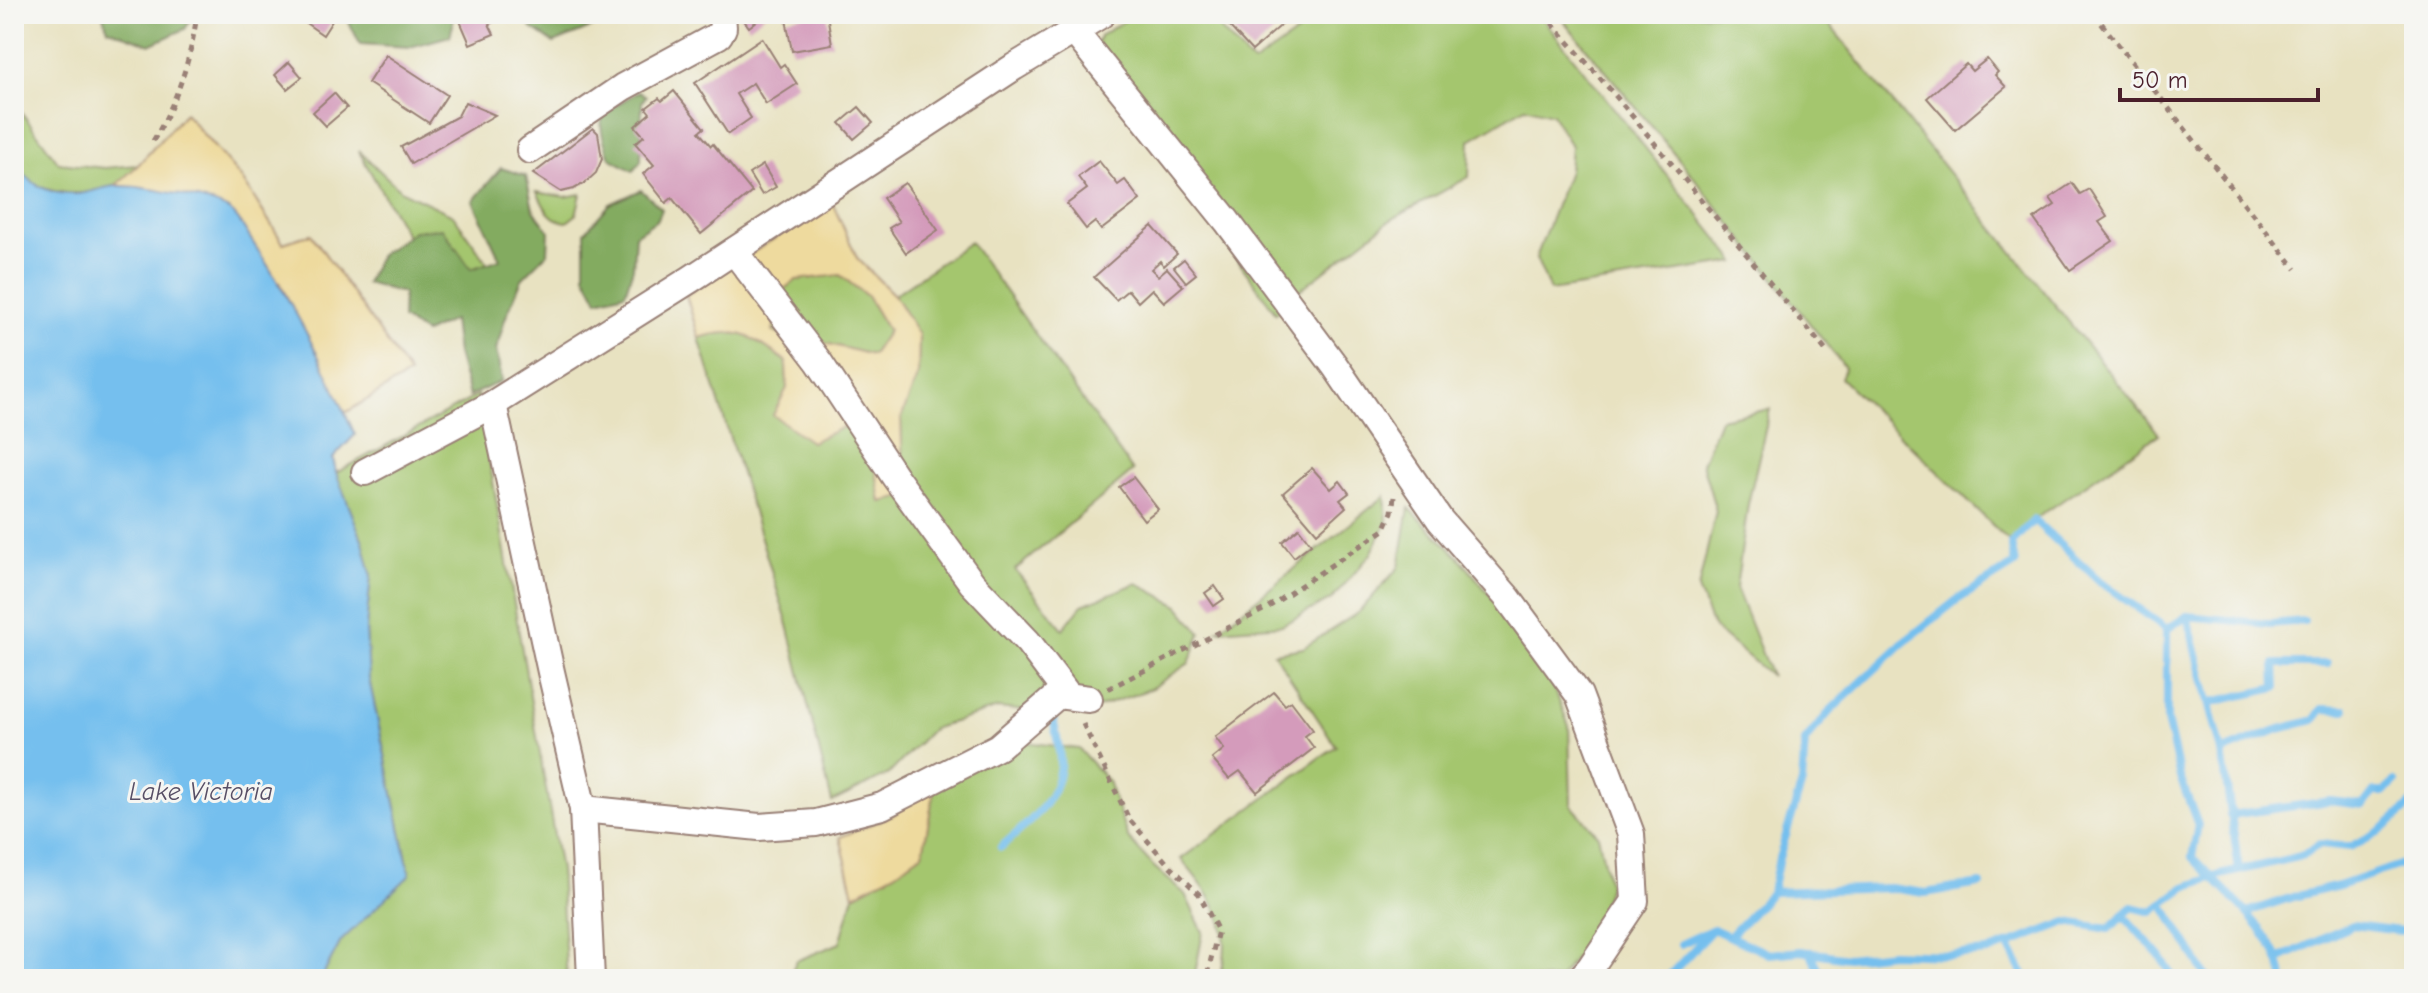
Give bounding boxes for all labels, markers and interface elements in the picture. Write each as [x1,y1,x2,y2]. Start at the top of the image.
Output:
scale bar [2120,52,2318,102]
text: 50 m [2132,66,2188,94]
water label: Lake Victoria [129,777,273,807]

